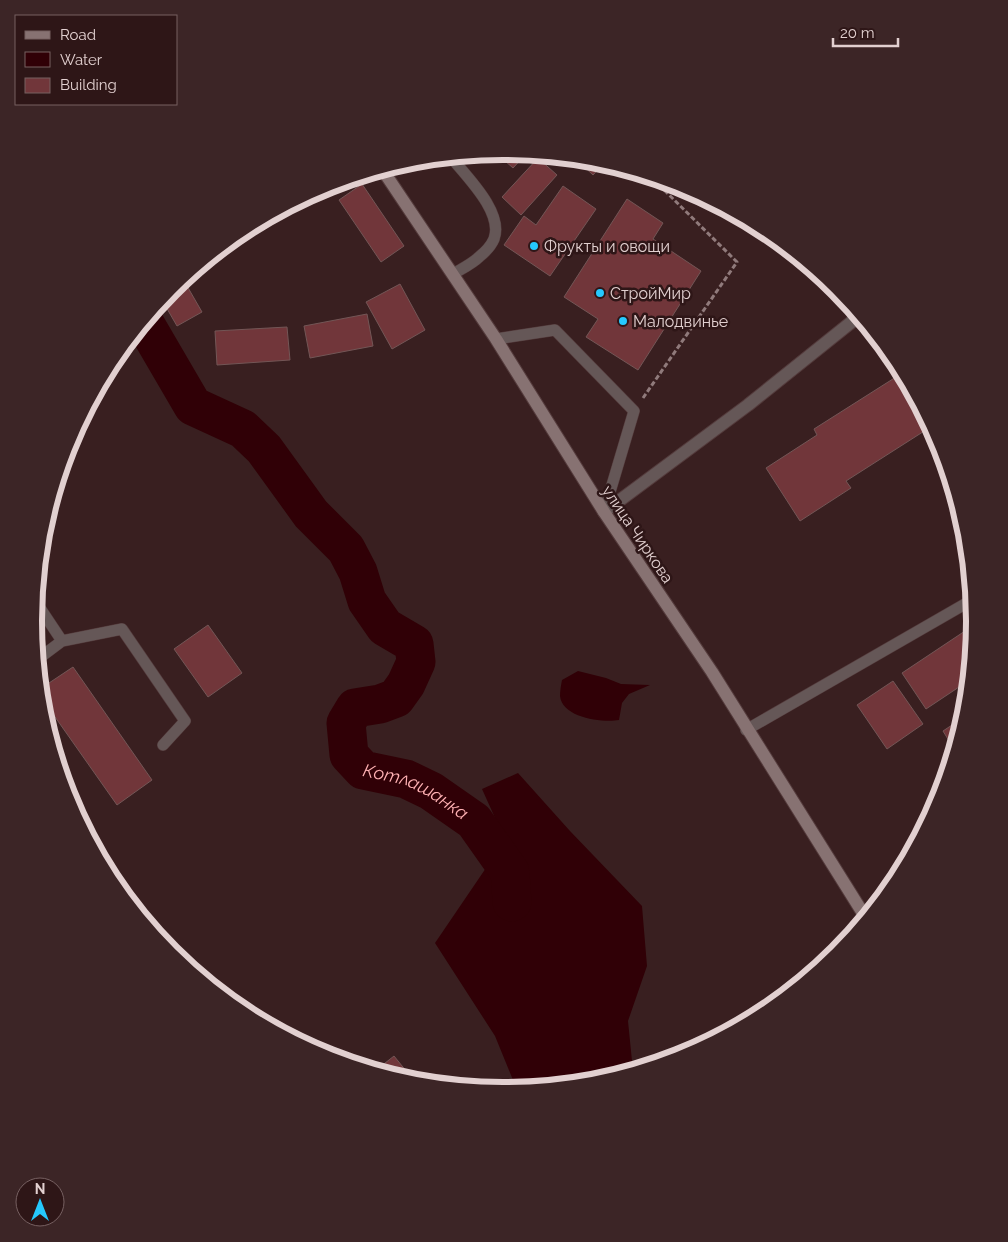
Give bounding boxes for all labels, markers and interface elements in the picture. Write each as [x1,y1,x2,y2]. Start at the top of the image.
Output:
legend [15,15,178,105]
scale bar [833,15,898,47]
text: 20 m [840,24,875,42]
text: Road [60,26,96,44]
text: Water [60,51,103,69]
text: Building [60,76,117,94]
place label: Фрукты и овощи [544,237,670,256]
marker: Фрукты и овощи [528,240,540,252]
place label: СтройМир [610,284,691,303]
marker: СтройМир [594,287,606,299]
place label: Малодвинье [633,312,728,331]
marker: Малодвинье [617,315,629,327]
street label: улица Чиркова [598,482,677,587]
water label: Котлашанка [361,759,473,824]
north arrow [15,1177,65,1227]
text: N [35,1181,45,1197]

